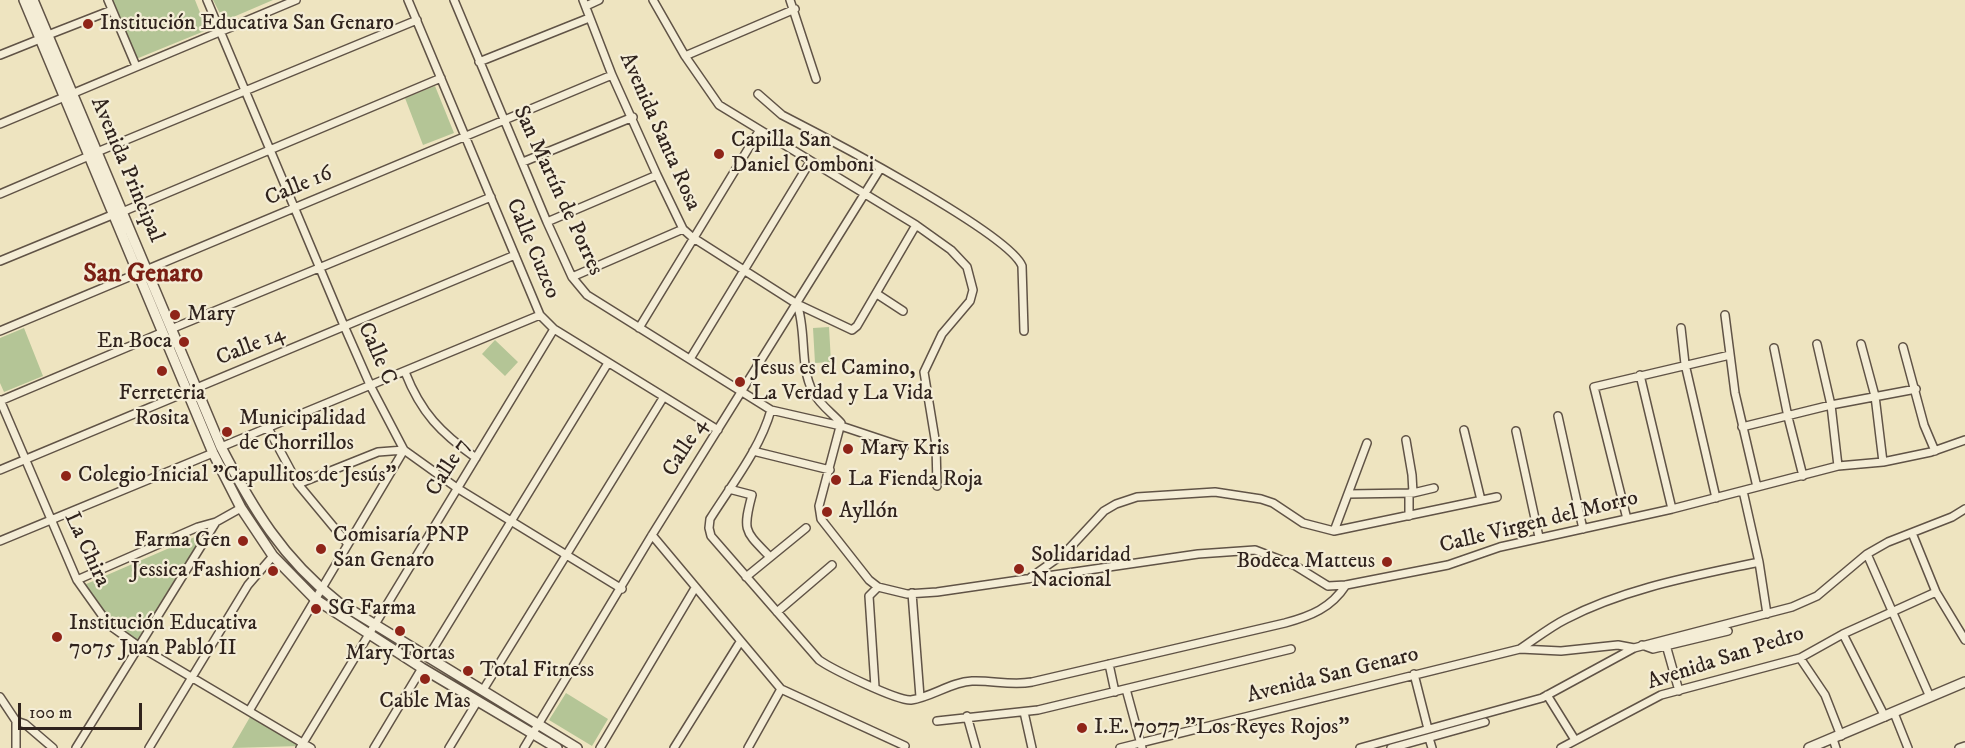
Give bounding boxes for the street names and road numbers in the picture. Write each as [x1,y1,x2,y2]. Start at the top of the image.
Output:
street label: Avenida Santa Rosa [612,49,706,215]
street label: Avenida Principal [84,94,168,246]
street label: San Martín de Porres [506,102,608,280]
street label: Calle 16 [261,161,337,213]
street label: Calle Cuzco [499,195,565,303]
street label: Calle C [351,319,401,389]
street label: Calle 14 [213,321,289,373]
street label: Calle 4 [658,414,714,482]
street label: Calle 7 [421,434,477,502]
street label: Calle Virgen del Morro [1437,486,1641,560]
street label: La Chira [57,508,115,592]
street label: Avenida San Pedro [1644,621,1808,697]
street label: Avenida San Genaro [1245,642,1421,710]

